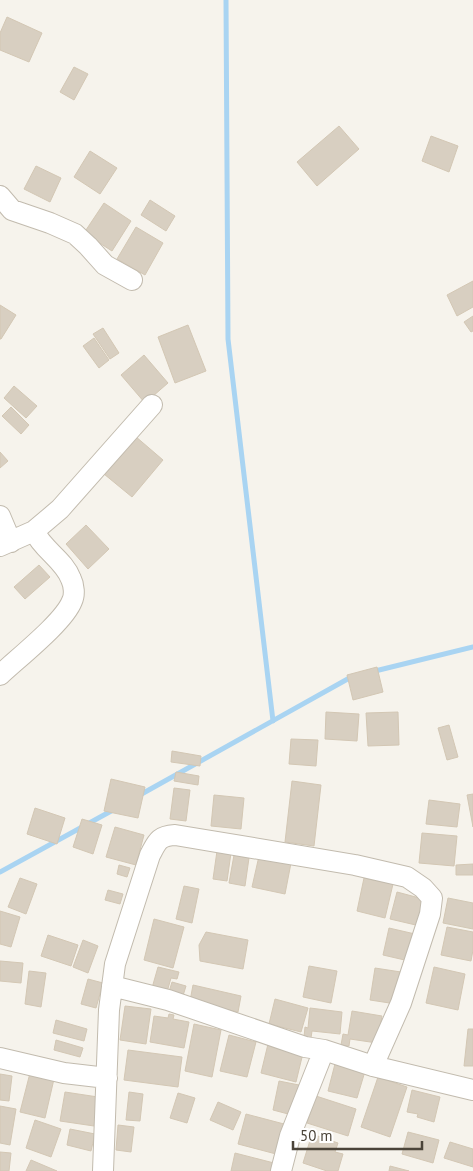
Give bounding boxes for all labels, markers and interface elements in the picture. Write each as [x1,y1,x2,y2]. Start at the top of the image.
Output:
scale bar [293,1118,422,1150]
text: 50 m [300,1126,333,1145]

